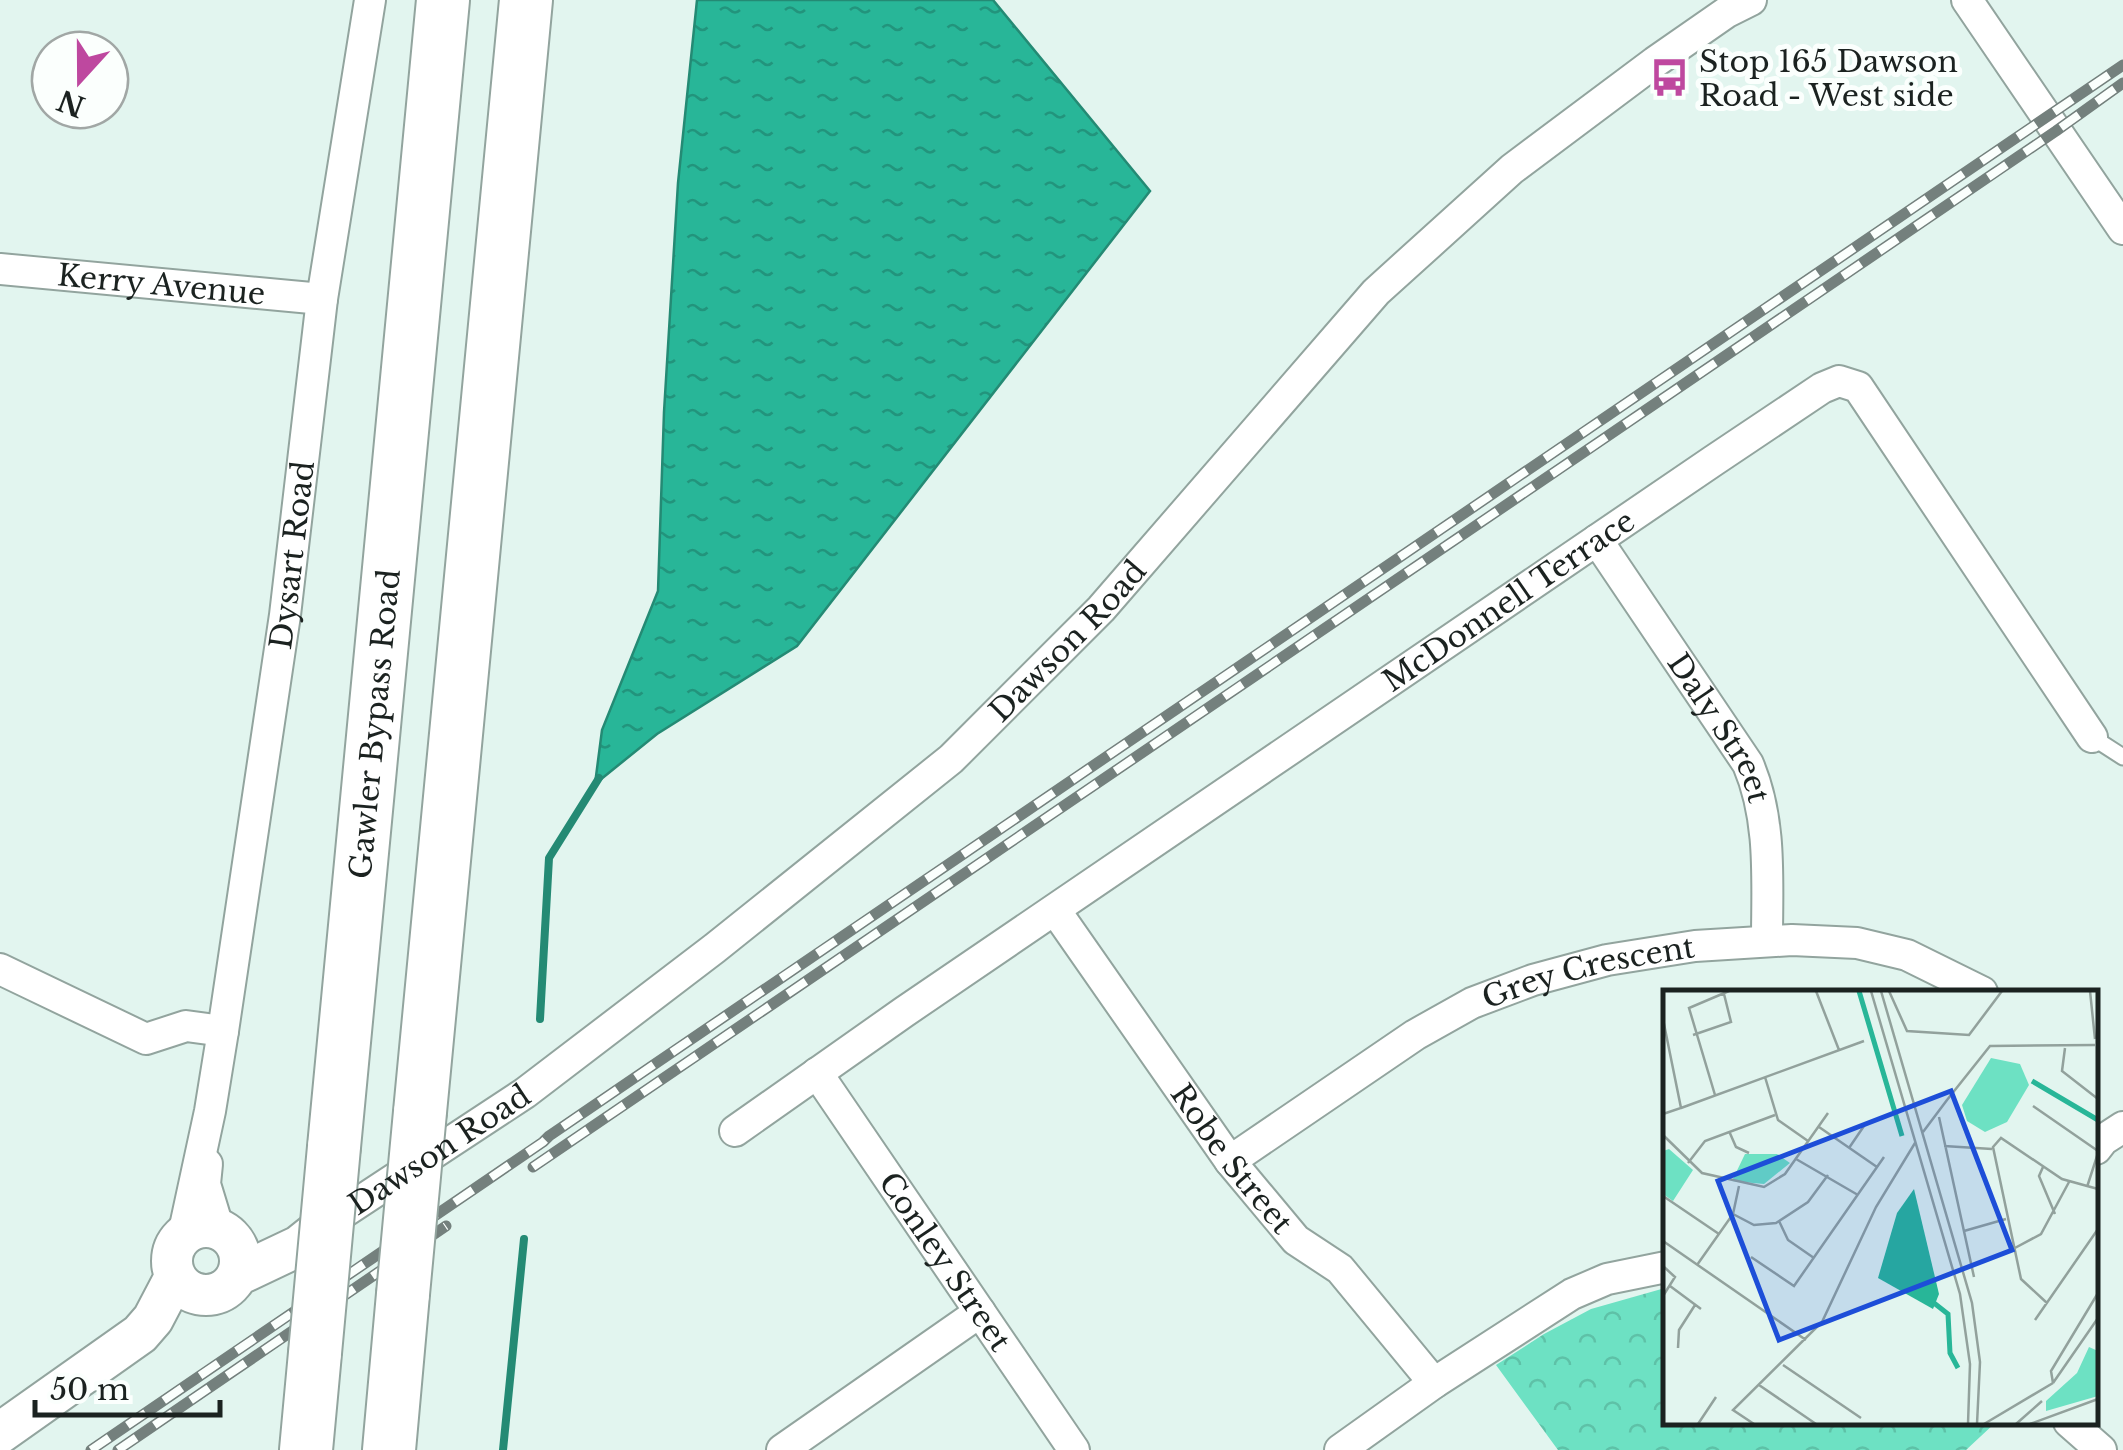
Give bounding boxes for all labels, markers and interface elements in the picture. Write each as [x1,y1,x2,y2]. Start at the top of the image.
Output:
north arrow [30,30,130,130]
place label: Stop 165 Dawson Road - West side [1699,43,1958,114]
bus stop icon: Stop 165 Dawson Road - West side [1648,57,1690,99]
text: N [53,82,90,124]
street label: Kerry Avenue [56,256,267,312]
street label: Dysart Road [262,459,321,652]
street label: McDonnell Terrace [1375,502,1641,699]
street label: Dawson Road [981,552,1154,729]
street label: Gawler Bypass Road [341,567,407,880]
street label: Daly Street [1660,646,1778,807]
street label: Grey Crescent [1477,928,1697,1016]
inset map [1663,990,2098,1425]
street label: Dawson Road [341,1076,537,1223]
street label: Robe Street [1163,1076,1301,1241]
street label: Conley Street [872,1165,1020,1358]
scale bar [35,1355,220,1417]
text: 50 m [50,1371,129,1408]

